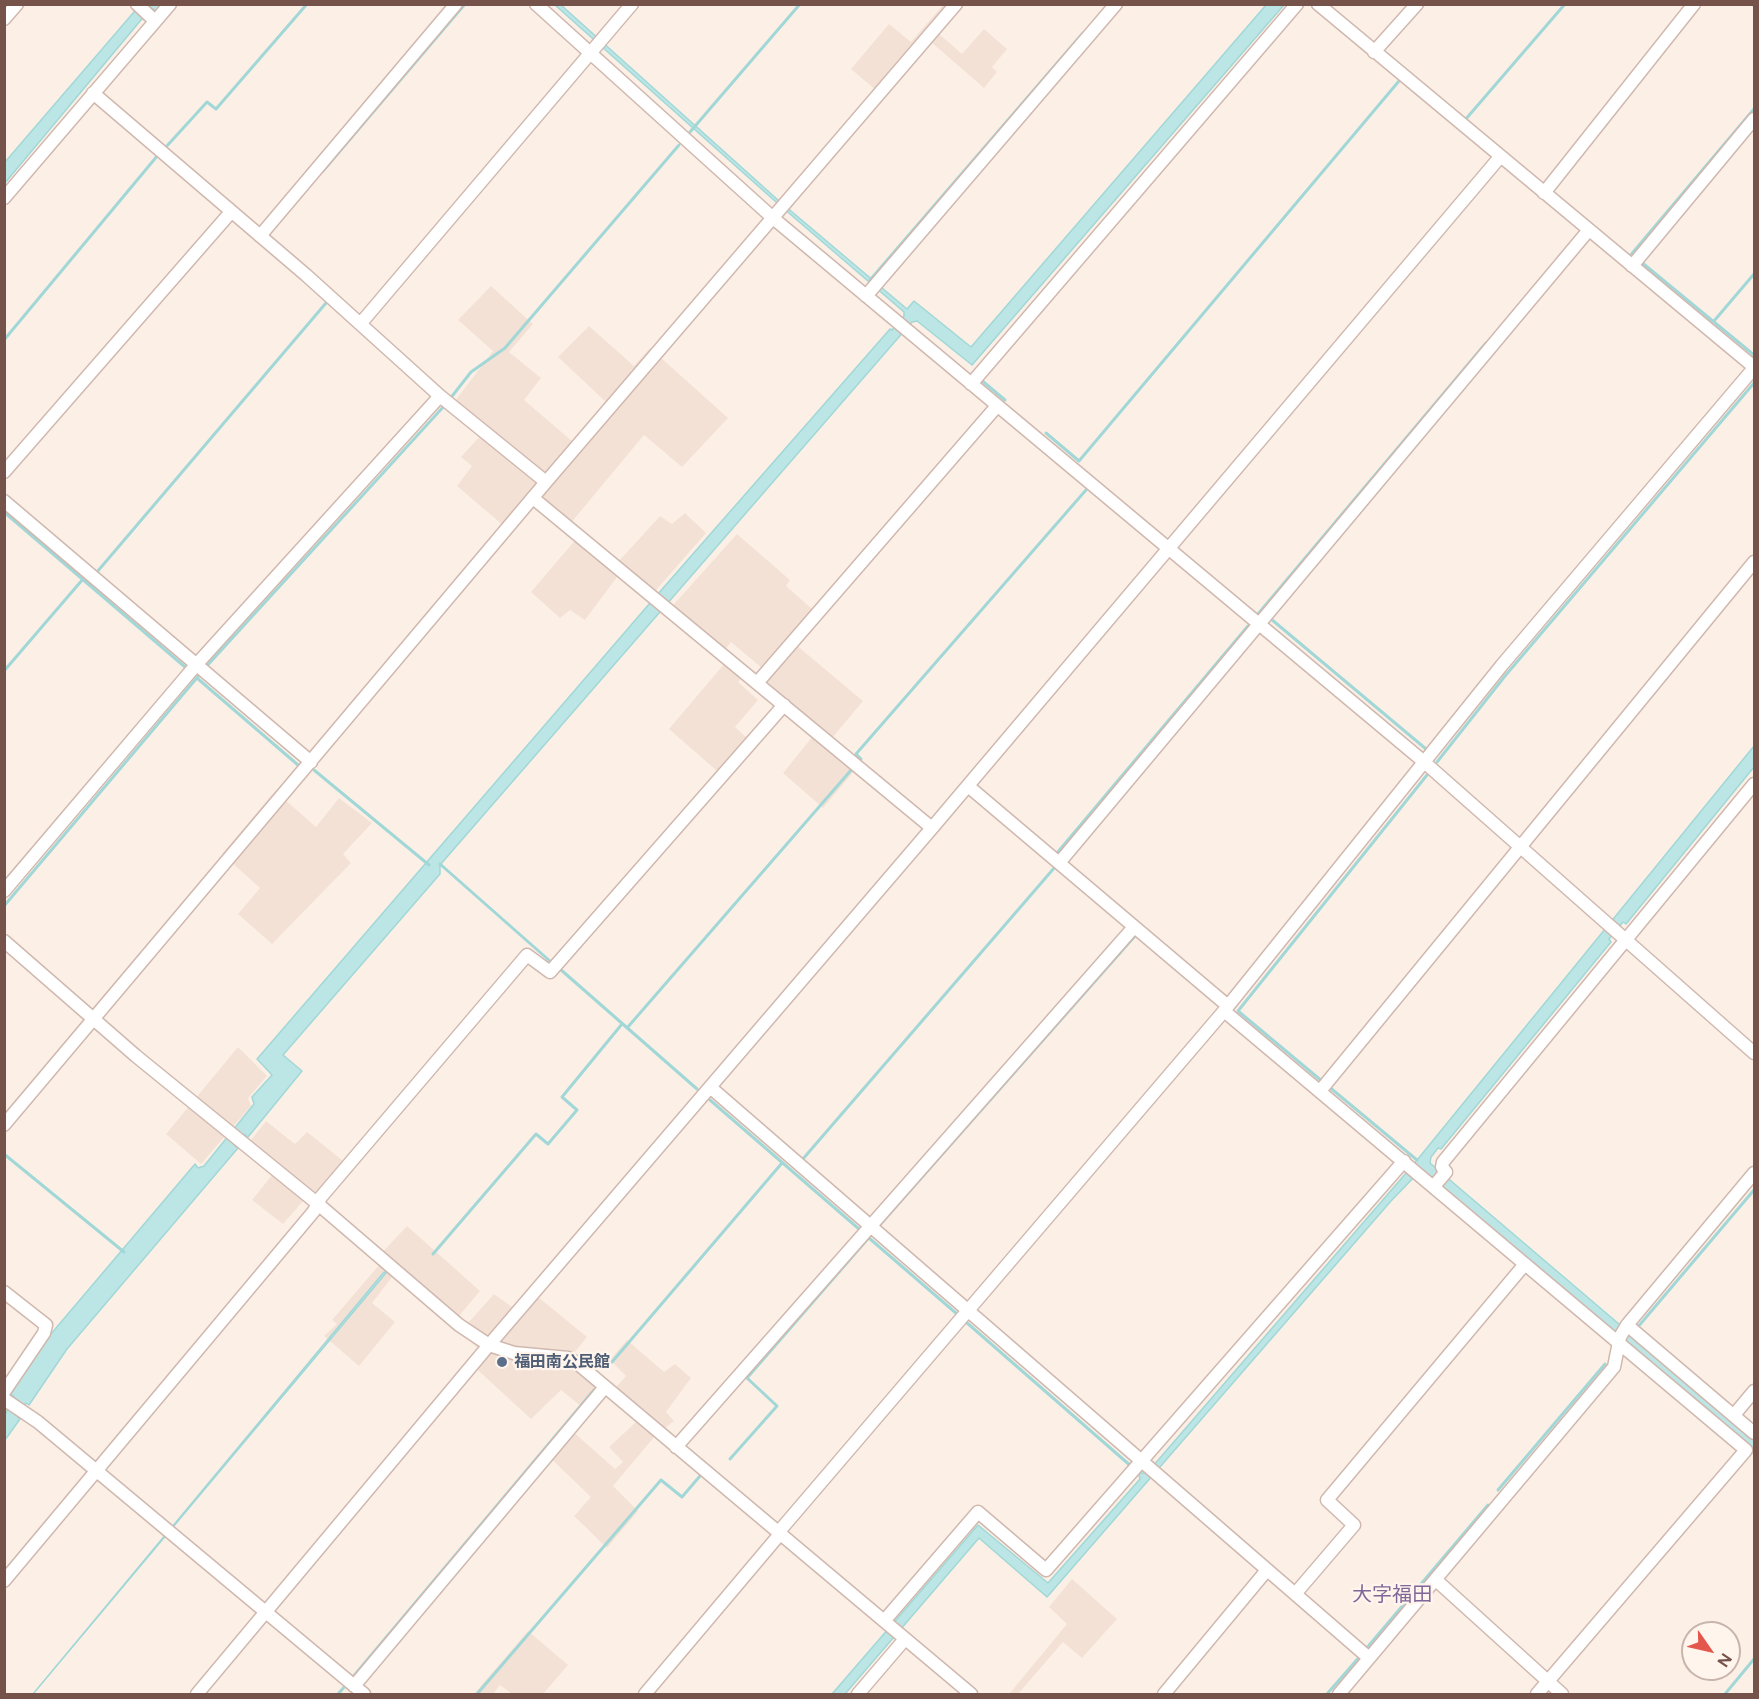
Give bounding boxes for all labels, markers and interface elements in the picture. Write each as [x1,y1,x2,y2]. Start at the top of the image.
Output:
place label: 福田南公民館 [514,1352,610,1372]
marker: 福田南公民館 [495,1355,509,1369]
district label: 大字福田 [1352,1583,1432,1607]
north arrow [1681,1621,1741,1681]
text: N [1713,1650,1736,1671]

